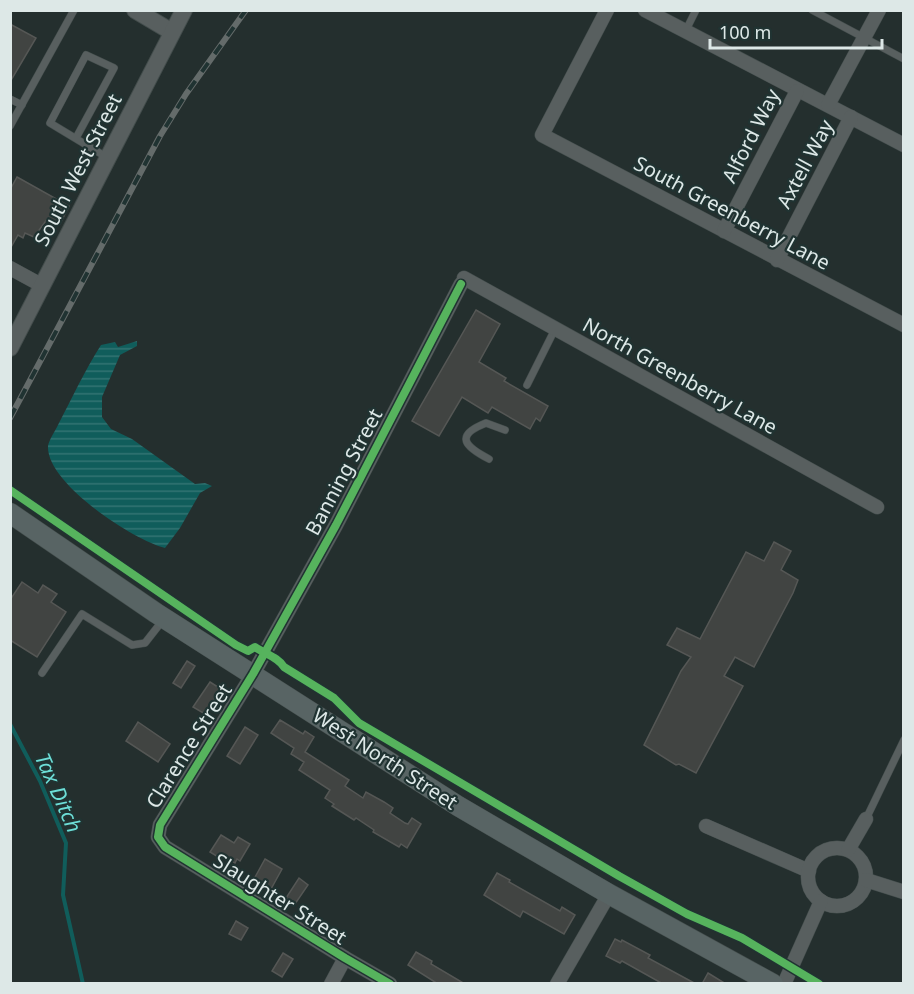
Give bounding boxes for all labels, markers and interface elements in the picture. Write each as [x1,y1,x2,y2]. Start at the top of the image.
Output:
scale bar [710,12,882,50]
text: 100 m [719,20,771,44]
street label: Alford Way [715,84,786,187]
street label: South West Street [27,89,128,251]
street label: Axtell Way [770,114,840,213]
street label: South Greenberry Lane [629,149,835,276]
street label: North Greenberry Lane [578,311,782,440]
street label: Banning Street [299,404,388,540]
street label: Clarence Street [139,678,238,813]
street label: West North Street [308,702,463,816]
water label: Tax Ditch [29,748,89,837]
street label: Slaughter Street [209,847,352,950]

